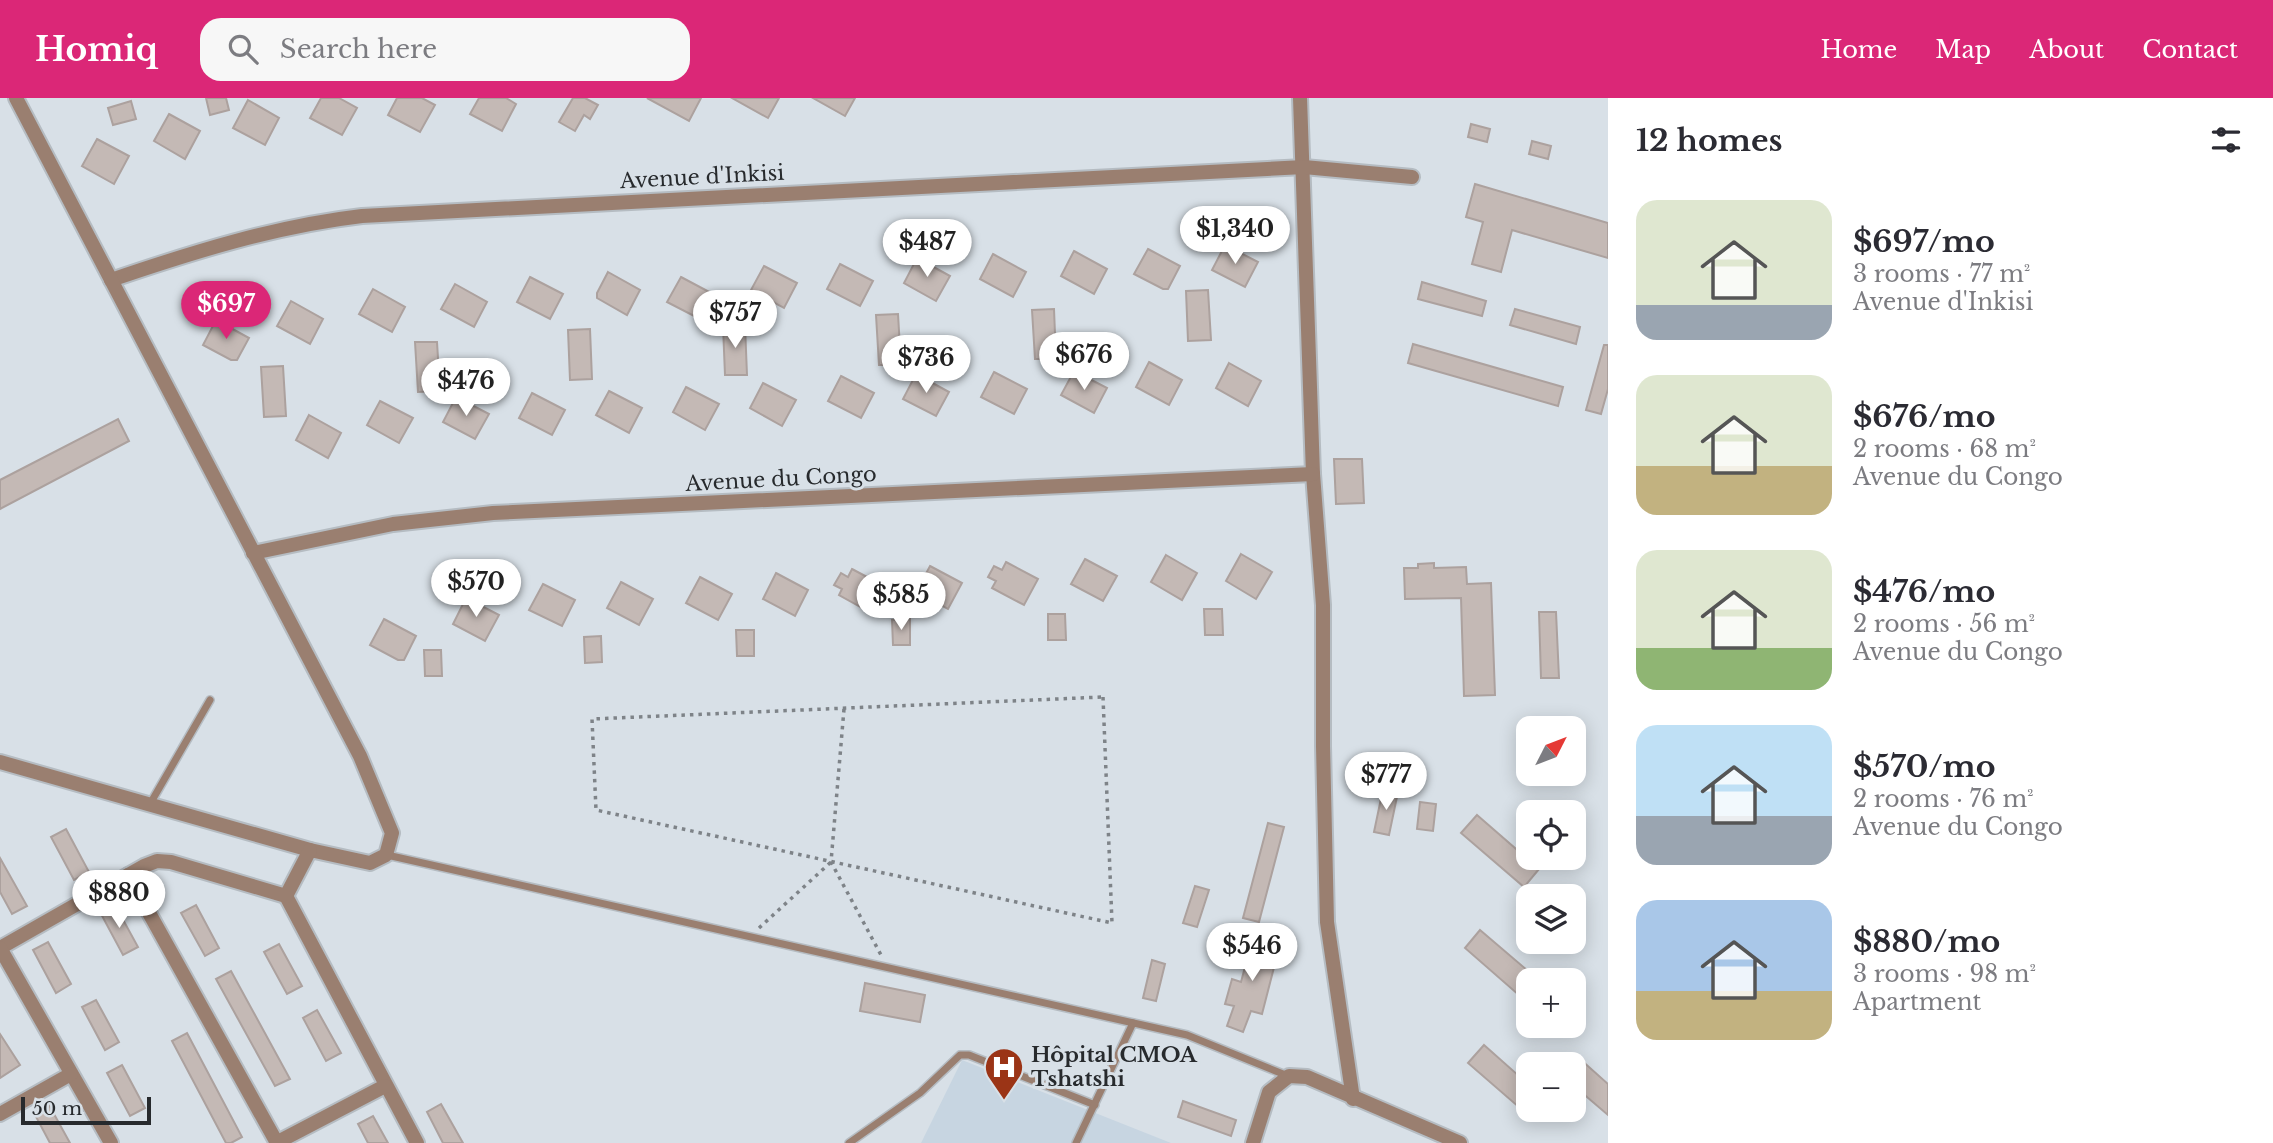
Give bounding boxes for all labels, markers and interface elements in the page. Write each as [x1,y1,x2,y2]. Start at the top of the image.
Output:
search box [200,18,690,81]
text: Homiq [35,29,158,70]
icon: search [224,30,262,68]
text: Search here [280,33,437,65]
text: Home [1821,35,1897,64]
text: Map [1935,35,1991,64]
text: About [2029,35,2104,64]
text: Contact [2142,35,2238,64]
icon: filters [2207,121,2245,159]
text: 12 homes [1636,122,1783,159]
street label: Avenue d'Inkisi [618,160,785,194]
pin: $1,340 [1178,206,1292,266]
text: $1,340 [1196,215,1274,243]
pin: $487 [886,220,968,279]
text: $697/mo [1853,223,1995,260]
text: $487 [899,228,955,256]
icon: home [1692,228,1776,312]
text: 3 rooms · 77 m² [1853,260,2030,288]
pin: $697 [185,282,267,341]
text: Avenue d'Inkisi [1853,288,2033,316]
text: $697 [197,290,255,318]
pin: $757 [694,290,776,350]
text: $757 [709,299,761,327]
pin: $676 [1043,332,1125,392]
pin: $736 [885,336,967,395]
text: $676 [1055,341,1113,369]
text: $736 [898,344,954,372]
pin: $476 [425,358,507,418]
text: $476 [437,367,495,395]
text: $676/mo [1853,398,1996,435]
icon: home [1692,403,1776,487]
text: 2 rooms · 68 m² [1853,435,2036,463]
street label: Avenue du Congo [684,461,877,497]
text: Avenue du Congo [1853,463,2063,491]
pin: $570 [435,560,517,619]
text: $570 [447,568,505,596]
pin: $585 [860,573,942,632]
text: $476/mo [1853,573,1995,610]
icon: home [1692,578,1776,662]
text: $585 [873,581,929,609]
text: 2 rooms · 56 m² [1853,610,2035,638]
text: Avenue du Congo [1853,638,2063,666]
north arrow [1516,716,1586,786]
map controls [1516,716,1586,1122]
text: $570/mo [1853,748,1996,785]
pin: $777 [1345,752,1427,812]
icon: home [1692,753,1776,837]
text: $777 [1361,761,1411,789]
text: 2 rooms · 76 m² [1853,785,2034,813]
button: locate [1516,800,1586,870]
text: Avenue du Congo [1853,813,2063,841]
pin: $880 [78,870,160,930]
text: $880 [88,879,150,907]
button: layers [1516,884,1586,954]
text: $880/mo [1853,923,2000,960]
pin: $546 [1211,924,1293,983]
icon: home [1692,928,1776,1012]
text: $546 [1222,932,1282,960]
text: 3 rooms · 98 m² [1853,960,2036,988]
button: + [1516,968,1586,1038]
text: Apartment [1853,988,1981,1016]
place label: Hôpital CMOA Tshatshi [1031,1042,1198,1092]
hospital icon: Hôpital CMOA Tshatshi [983,1046,1025,1101]
button: − [1516,1052,1586,1122]
scale bar [21,1094,150,1126]
text: 50 m [32,1097,82,1120]

